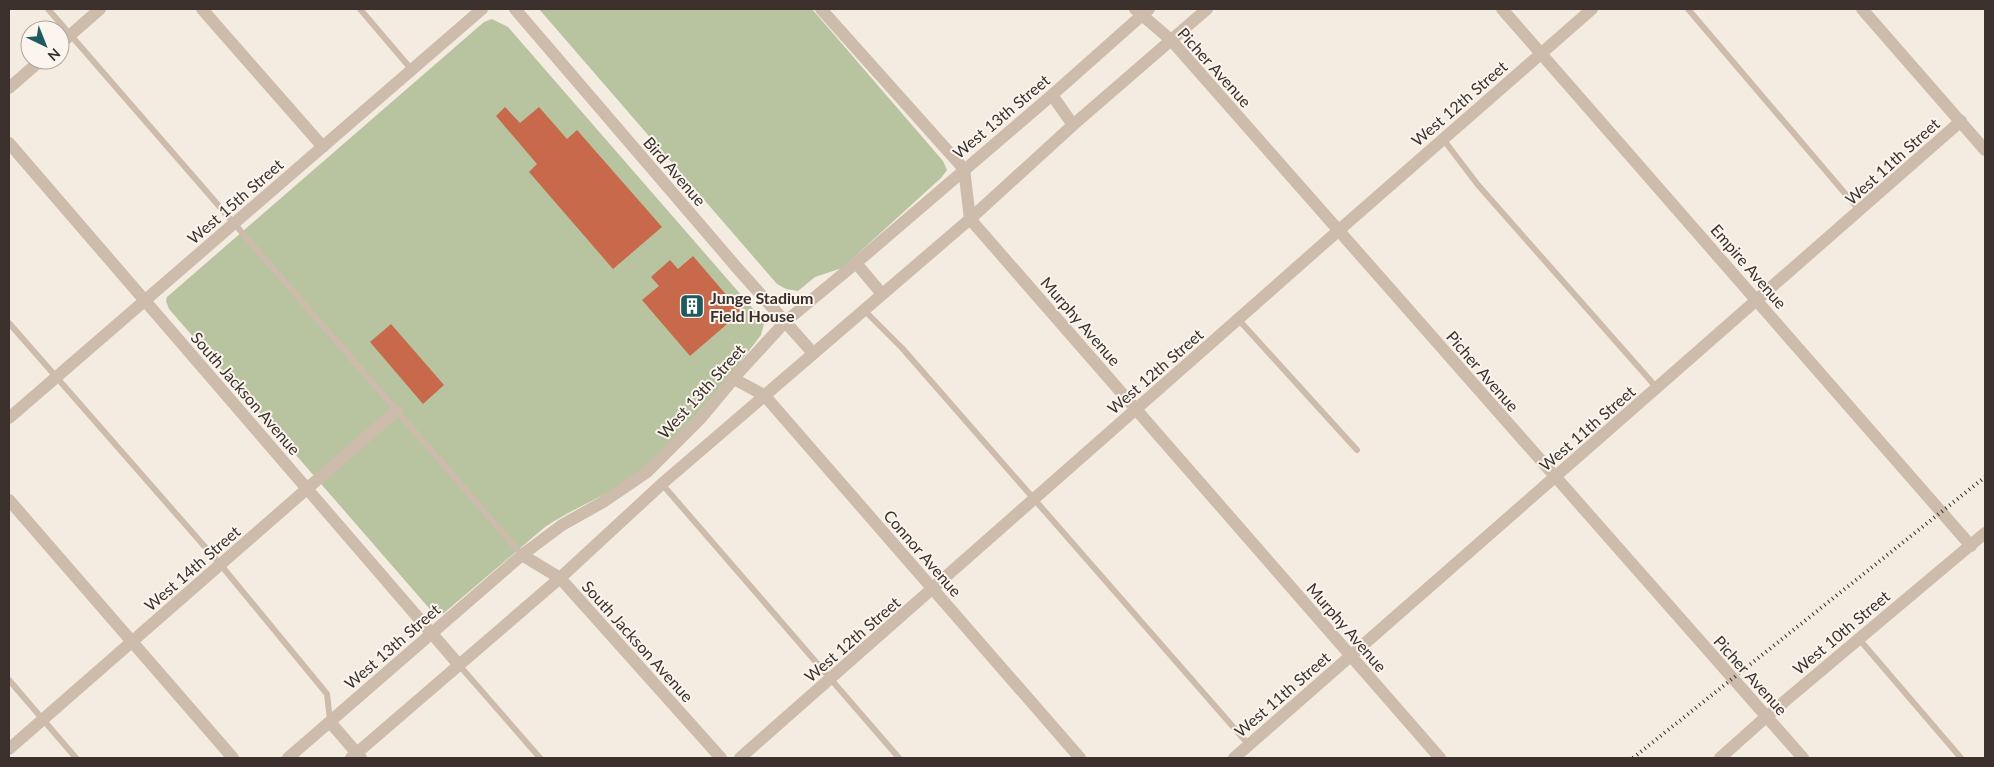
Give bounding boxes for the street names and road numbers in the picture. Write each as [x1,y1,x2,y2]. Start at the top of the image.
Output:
street label: Picher Avenue [1174,23,1256,111]
street label: West 12th Street [1407,56,1511,150]
street label: West 13th Street [949,70,1053,162]
street label: West 11th Street [1841,114,1943,208]
street label: Bird Avenue [640,133,710,209]
street label: West 15th Street [183,154,287,248]
street label: Empire Avenue [1707,220,1791,312]
street label: Murphy Avenue [1037,273,1125,369]
street label: West 12th Street [1103,324,1207,418]
street label: Picher Avenue [1443,327,1523,415]
street label: South Jackson Avenue [187,328,305,458]
street label: West 13th Street [654,340,748,442]
street label: West 11th Street [1535,381,1639,475]
street label: Connor Avenue [880,506,966,600]
street label: West 14th Street [140,521,244,615]
street label: South Jackson Avenue [579,576,697,706]
street label: Murphy Avenue [1303,579,1391,675]
street label: West 10th Street [1789,586,1893,678]
street label: West 12th Street [800,592,904,686]
street label: West 13th Street [340,599,444,693]
street label: Picher Avenue [1710,631,1792,719]
street label: West 11th Street [1230,647,1334,741]

